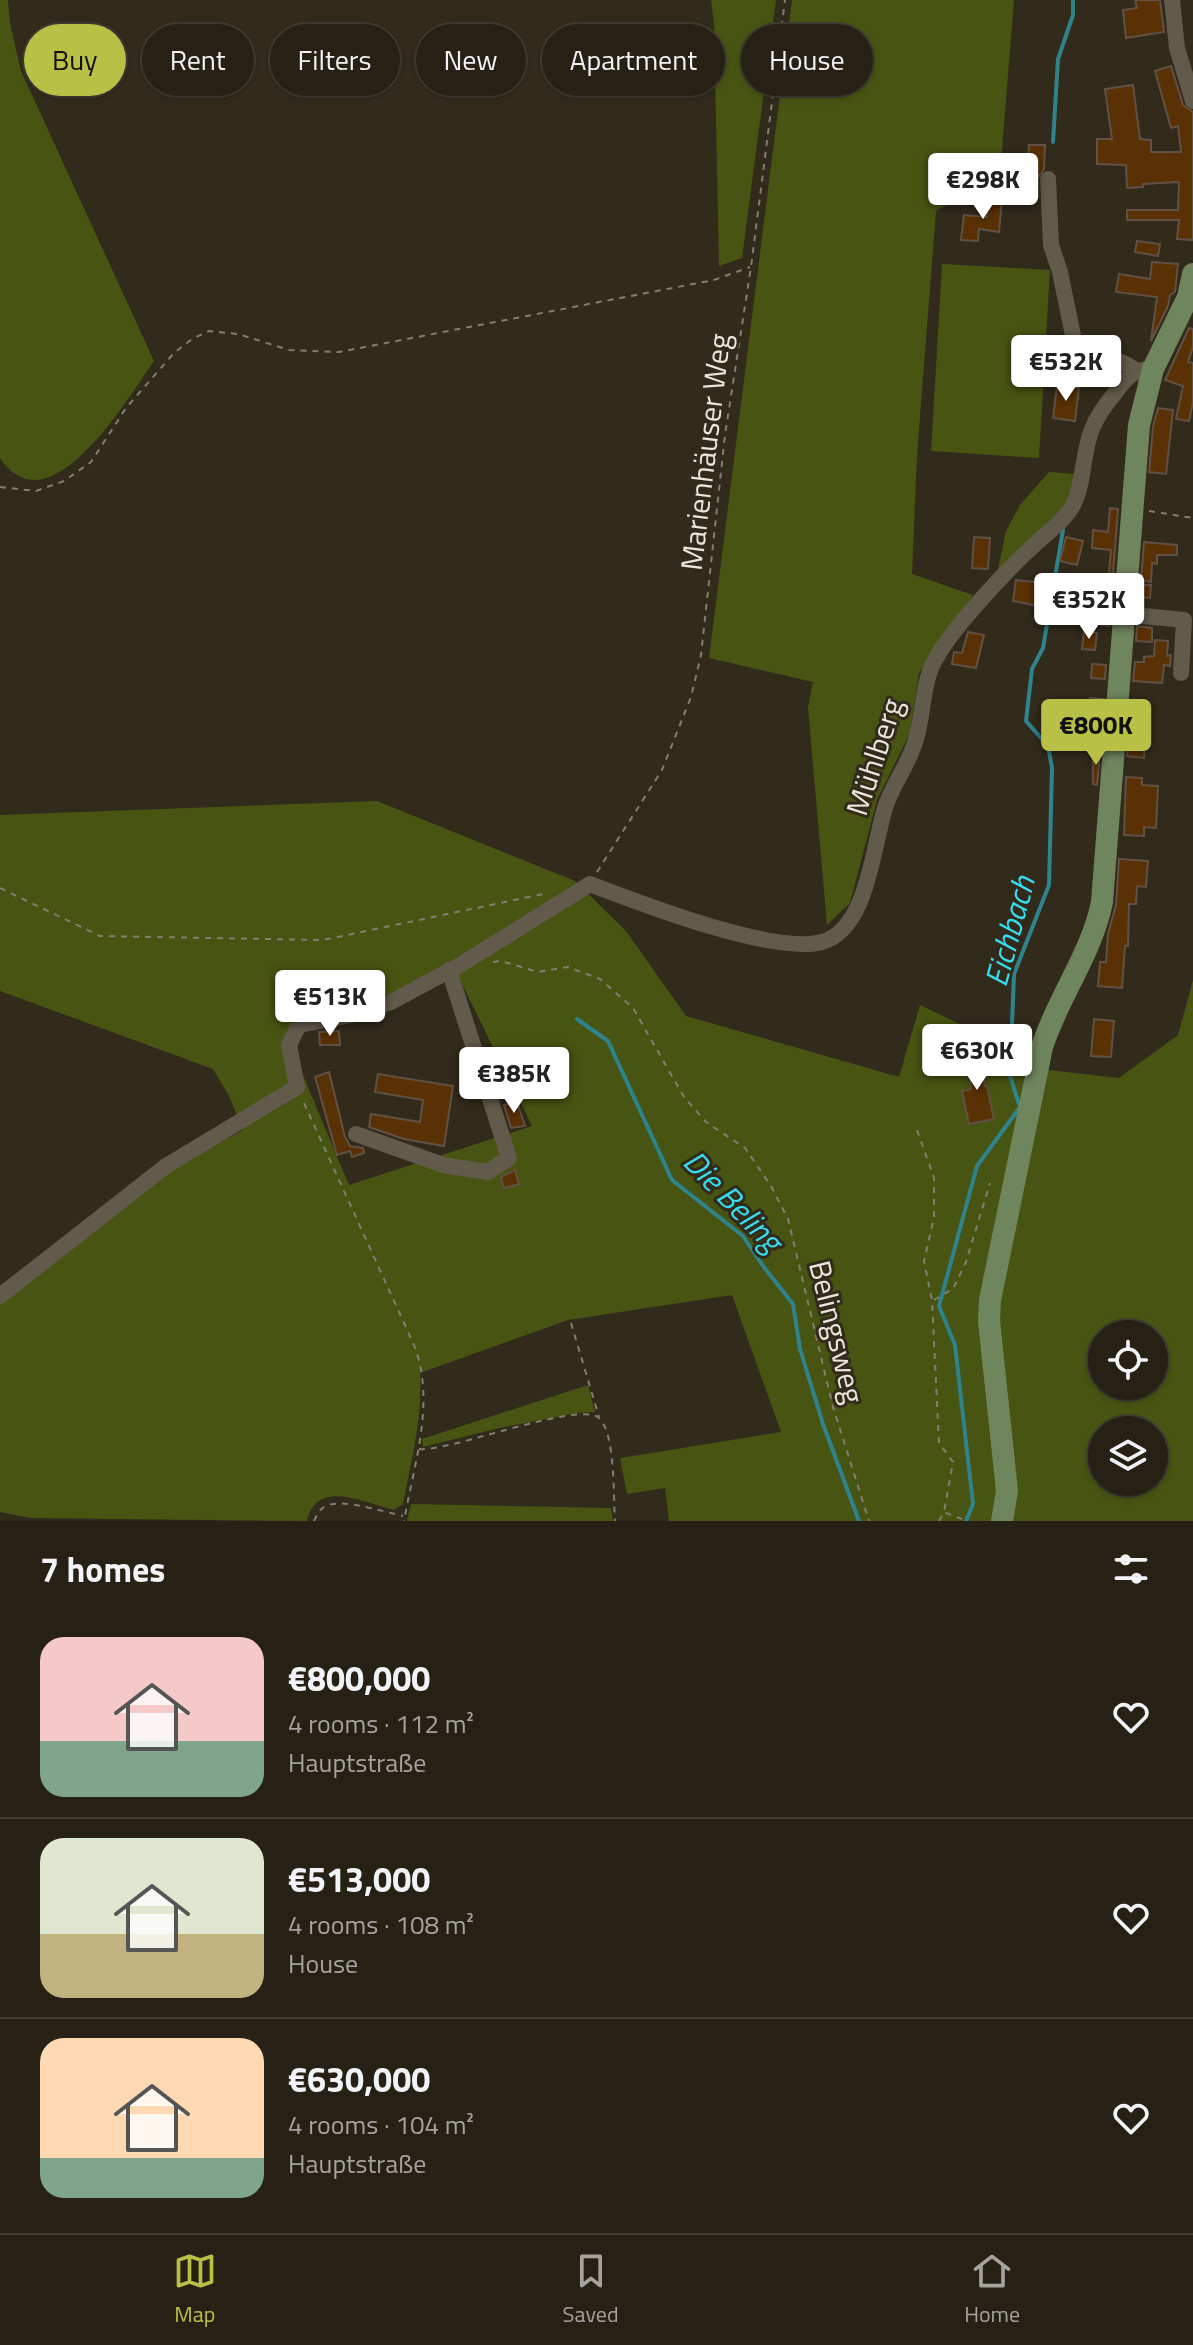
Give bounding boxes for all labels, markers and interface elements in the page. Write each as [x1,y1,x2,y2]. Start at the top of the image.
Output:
chip: Buy [24,24,126,96]
chip: Rent [142,24,254,96]
chip: Filters [270,24,400,96]
chip: New [416,24,526,96]
chip: Apartment [542,24,725,96]
chip: House [741,24,873,96]
pin: €298K [927,153,1039,221]
text: €298K [946,159,1020,198]
street label: Marienhäuser Weg [668,331,742,573]
pin: €532K [1010,335,1122,403]
text: €532K [1029,341,1103,380]
pin: €352K [1033,573,1145,641]
text: €352K [1052,579,1126,618]
street label: Mühlberg [834,692,915,821]
pin: €800K [1040,699,1152,767]
text: €800K [1059,705,1133,744]
water label: Eichbach [971,869,1047,991]
pin: €513K [274,970,386,1038]
text: €513K [293,976,367,1015]
pin: €630K [921,1024,1033,1092]
text: €630K [940,1030,1014,1069]
pin: €385K [458,1047,570,1115]
text: €385K [477,1053,551,1092]
water label: Die Beling [673,1139,797,1265]
street label: Belingsweg [797,1255,877,1408]
map controls [1088,1320,1168,1496]
button: locate [1088,1320,1168,1400]
button: layers [1088,1416,1168,1496]
text: 7 homes [40,1543,165,1595]
icon: filters [1109,1547,1153,1591]
text: €800,000 [288,1652,430,1704]
icon: home [104,1669,200,1765]
icon: heart [1109,1695,1153,1739]
text: 4 rooms · 112 m² [288,1704,474,1743]
text: Hauptstraße [288,1743,426,1782]
text: €513,000 [288,1853,430,1905]
icon: home [104,1870,200,1966]
icon: heart [1109,1896,1153,1940]
text: 4 rooms · 108 m² [288,1905,474,1944]
text: House [288,1944,358,1983]
text: €630,000 [288,2053,430,2105]
icon: home [104,2070,200,2166]
icon: heart [1109,2096,1153,2140]
text: 4 rooms · 104 m² [288,2105,474,2144]
text: Hauptstraße [288,2144,426,2183]
tab: Map [173,2249,217,2331]
tab: Saved [563,2249,619,2331]
tab: Home [964,2249,1020,2331]

